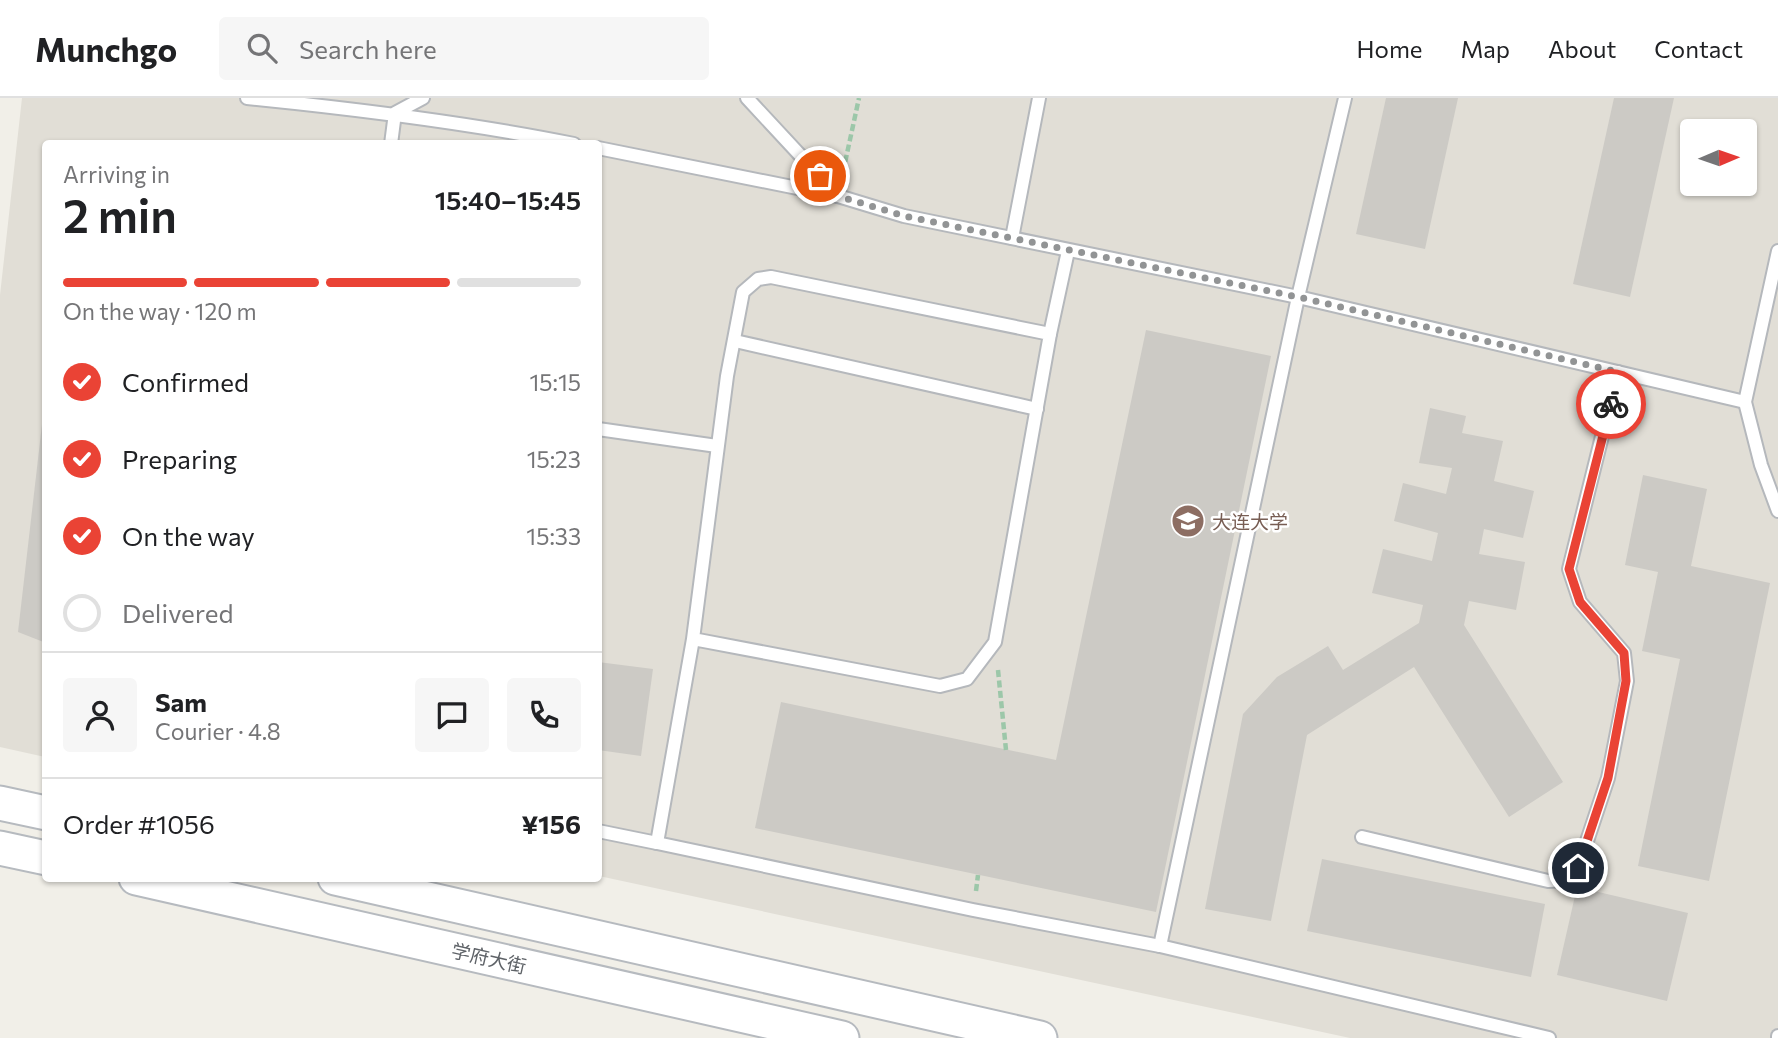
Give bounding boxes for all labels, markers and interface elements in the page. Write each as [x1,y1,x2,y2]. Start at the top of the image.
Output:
search box [219,17,709,80]
text: Munchgo [35,28,177,69]
icon: search [243,29,281,67]
text: Search here [299,33,437,64]
text: Home [1357,34,1423,63]
text: Map [1461,34,1510,63]
text: About [1548,34,1616,63]
text: Contact [1654,34,1743,63]
north arrow [1680,119,1757,196]
map controls [1680,119,1757,196]
pin [790,146,850,206]
icon: bag [801,157,839,195]
text: Arriving in [63,160,170,188]
text: 15:40–15:45 [435,184,581,215]
text: 2 min [63,186,177,242]
text: On the way · 120 m [63,297,257,325]
icon: check [63,363,101,401]
text: Confirmed [122,366,249,397]
text: 15:15 [529,368,581,396]
courier [1576,369,1646,439]
icon: bike [1592,385,1630,423]
icon: check [63,440,101,478]
text: Preparing [122,443,237,474]
text: 15:23 [527,445,581,473]
school or university icon: 大连大学 [1169,502,1207,540]
place label: 大连大学 [1212,510,1288,533]
icon: check [63,517,101,555]
text: On the way [122,520,255,551]
text: 15:33 [526,522,581,550]
text: Delivered [122,597,233,628]
button: person [63,678,137,752]
button: chat [415,678,489,752]
button: phone [507,678,581,752]
text: Sam [155,686,207,717]
text: Courier · 4.8 [155,717,281,745]
text: Order #1056 [63,808,215,839]
text: ¥156 [521,808,581,839]
pin [1548,838,1608,898]
icon: home [1559,849,1597,887]
street label: 学府大街 [449,938,529,978]

